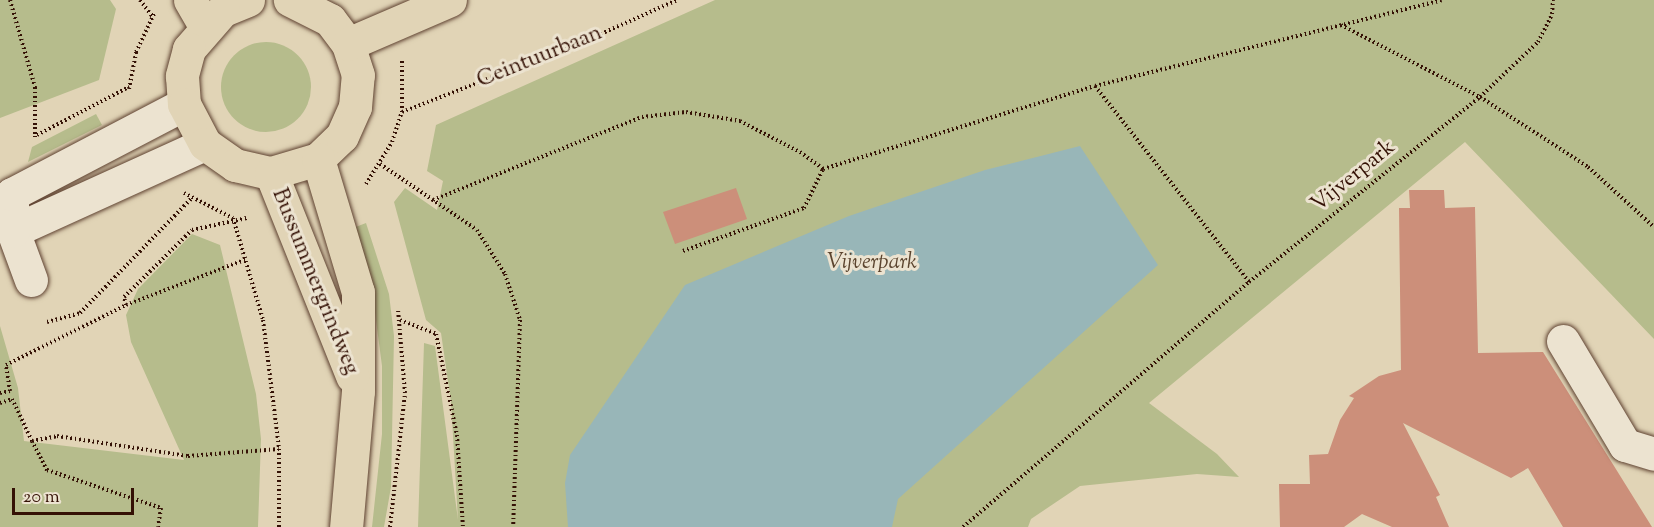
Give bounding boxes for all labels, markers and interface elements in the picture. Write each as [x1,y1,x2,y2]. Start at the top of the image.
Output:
street label: Ceintuurbaan [474,21,606,95]
street label: Vijverpark [1307,135,1401,219]
street label: Bussummergrindweg [265,185,363,379]
park label: Vijverpark [827,251,917,277]
scale bar [15,476,136,514]
text: 20 m [23,485,60,511]

